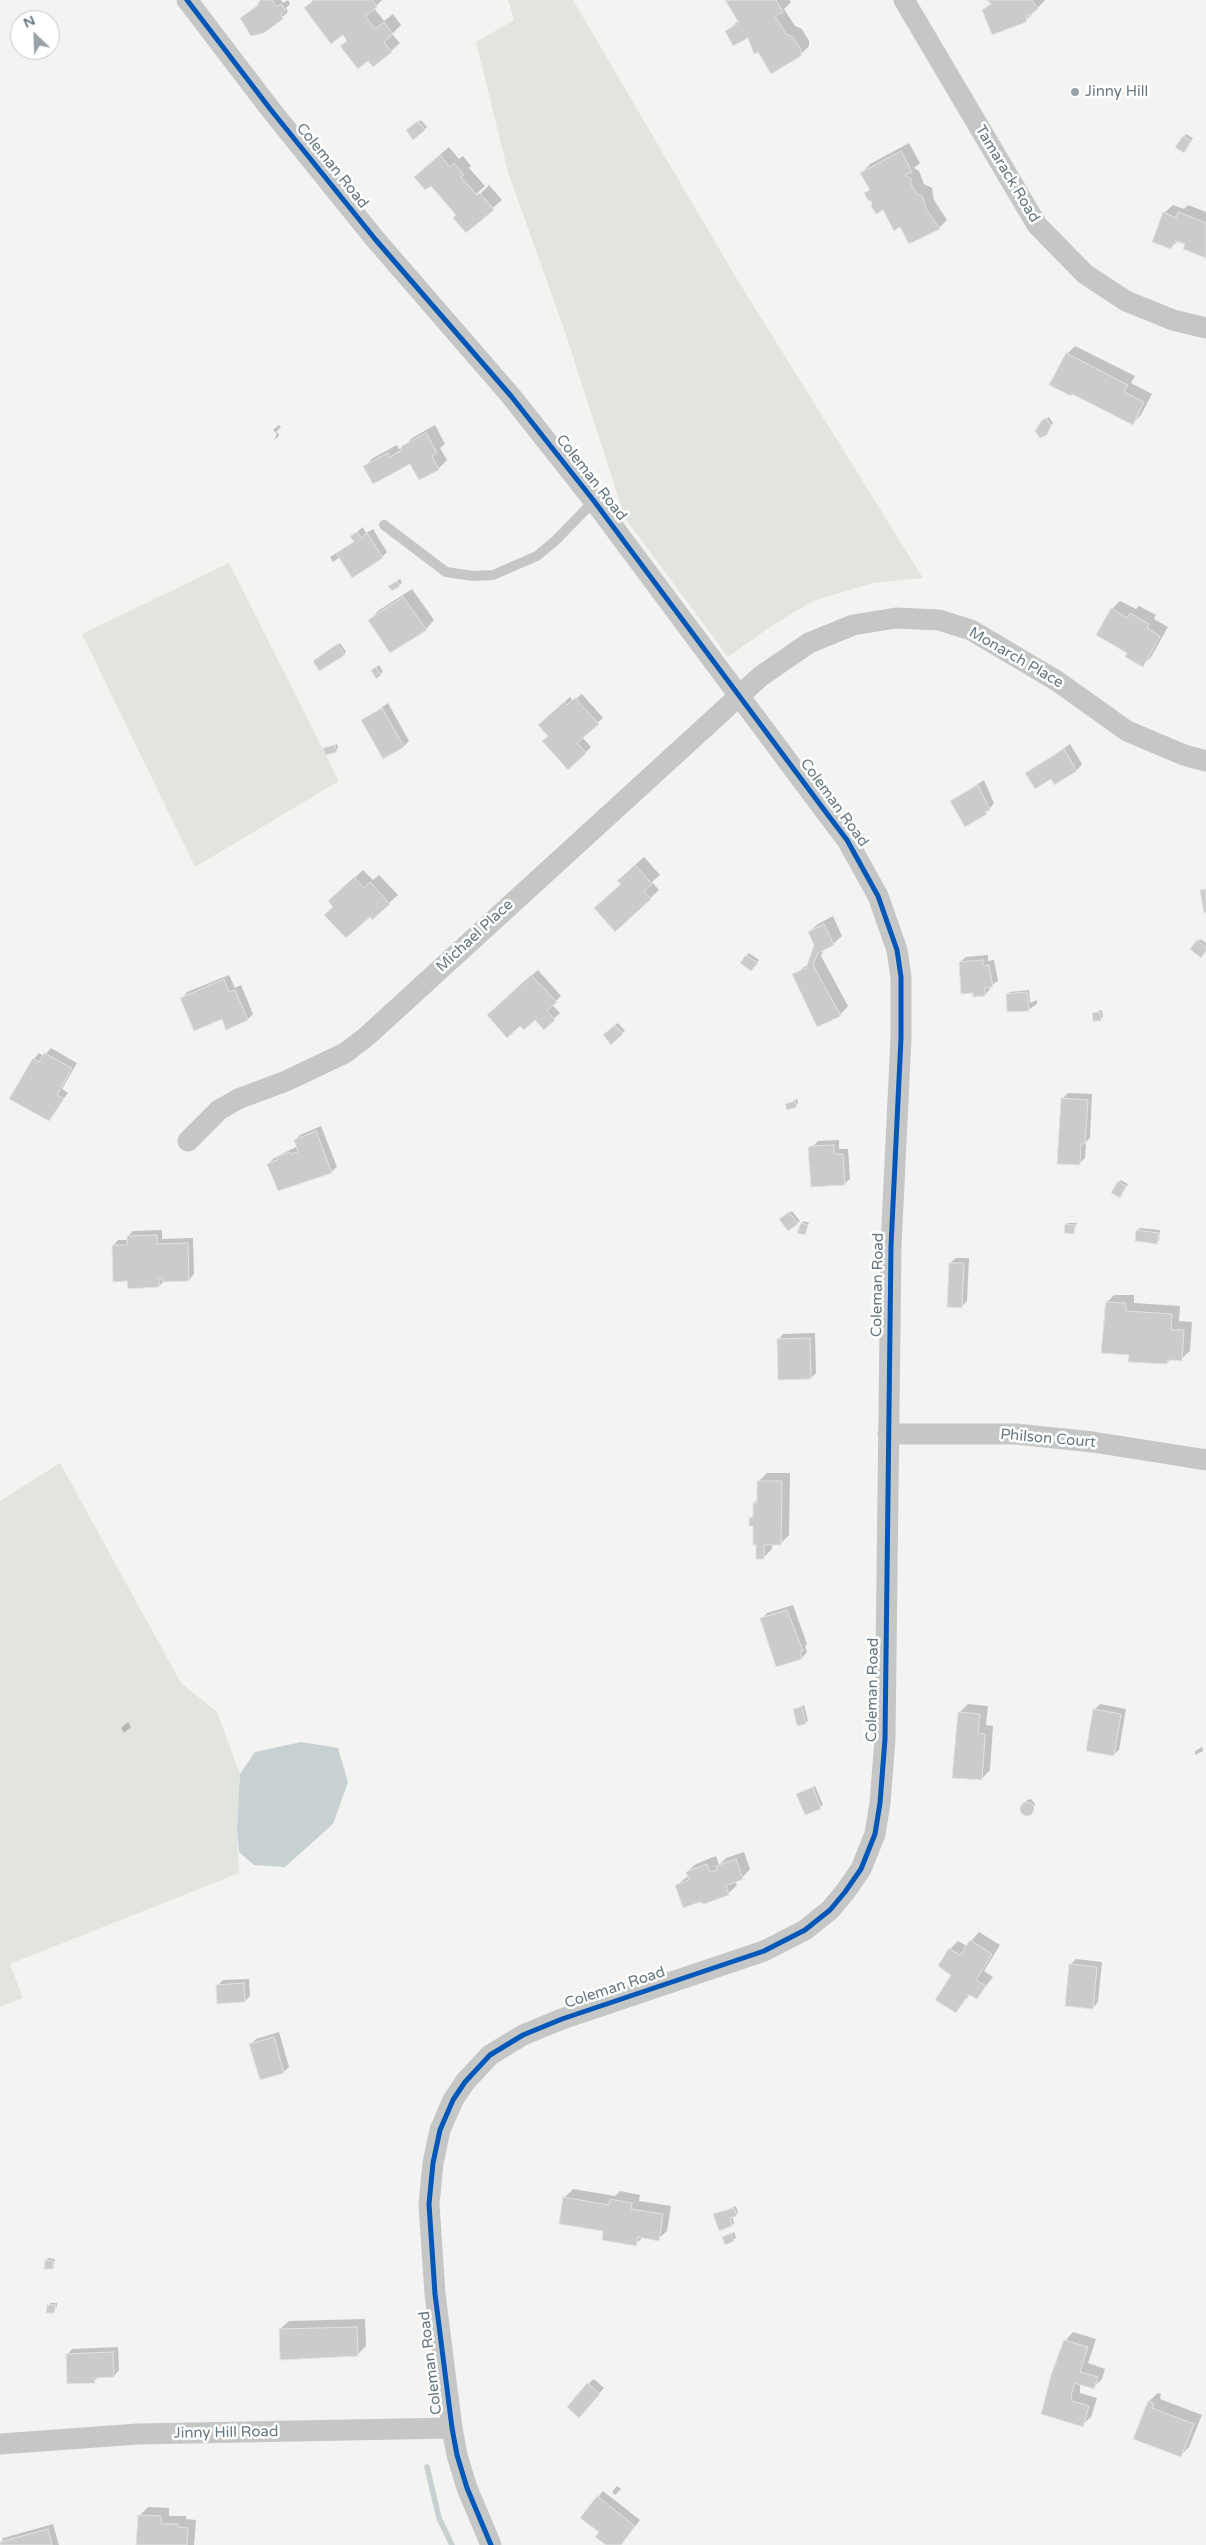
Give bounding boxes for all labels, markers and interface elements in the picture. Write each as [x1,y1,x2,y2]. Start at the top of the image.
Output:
north arrow [10,10,60,60]
text: N [21,12,38,32]
place label: Jinny Hill [1085,83,1148,101]
marker: Jinny Hill [1069,86,1081,98]
street label: Coleman Road [292,120,372,212]
street label: Tamarack Road [971,122,1043,226]
street label: Coleman Road [552,431,630,525]
street label: Monarch Place [966,624,1066,692]
street label: Coleman Road [796,755,872,851]
street label: Michael Place [433,896,517,976]
street label: Coleman Road [868,1233,888,1337]
street label: Philson Court [999,1426,1097,1452]
street label: Coleman Road [863,1638,883,1742]
street label: Coleman Road [563,1963,667,2013]
street label: Coleman Road [416,2310,446,2416]
street label: Jinny Hill Road [173,2423,279,2443]

